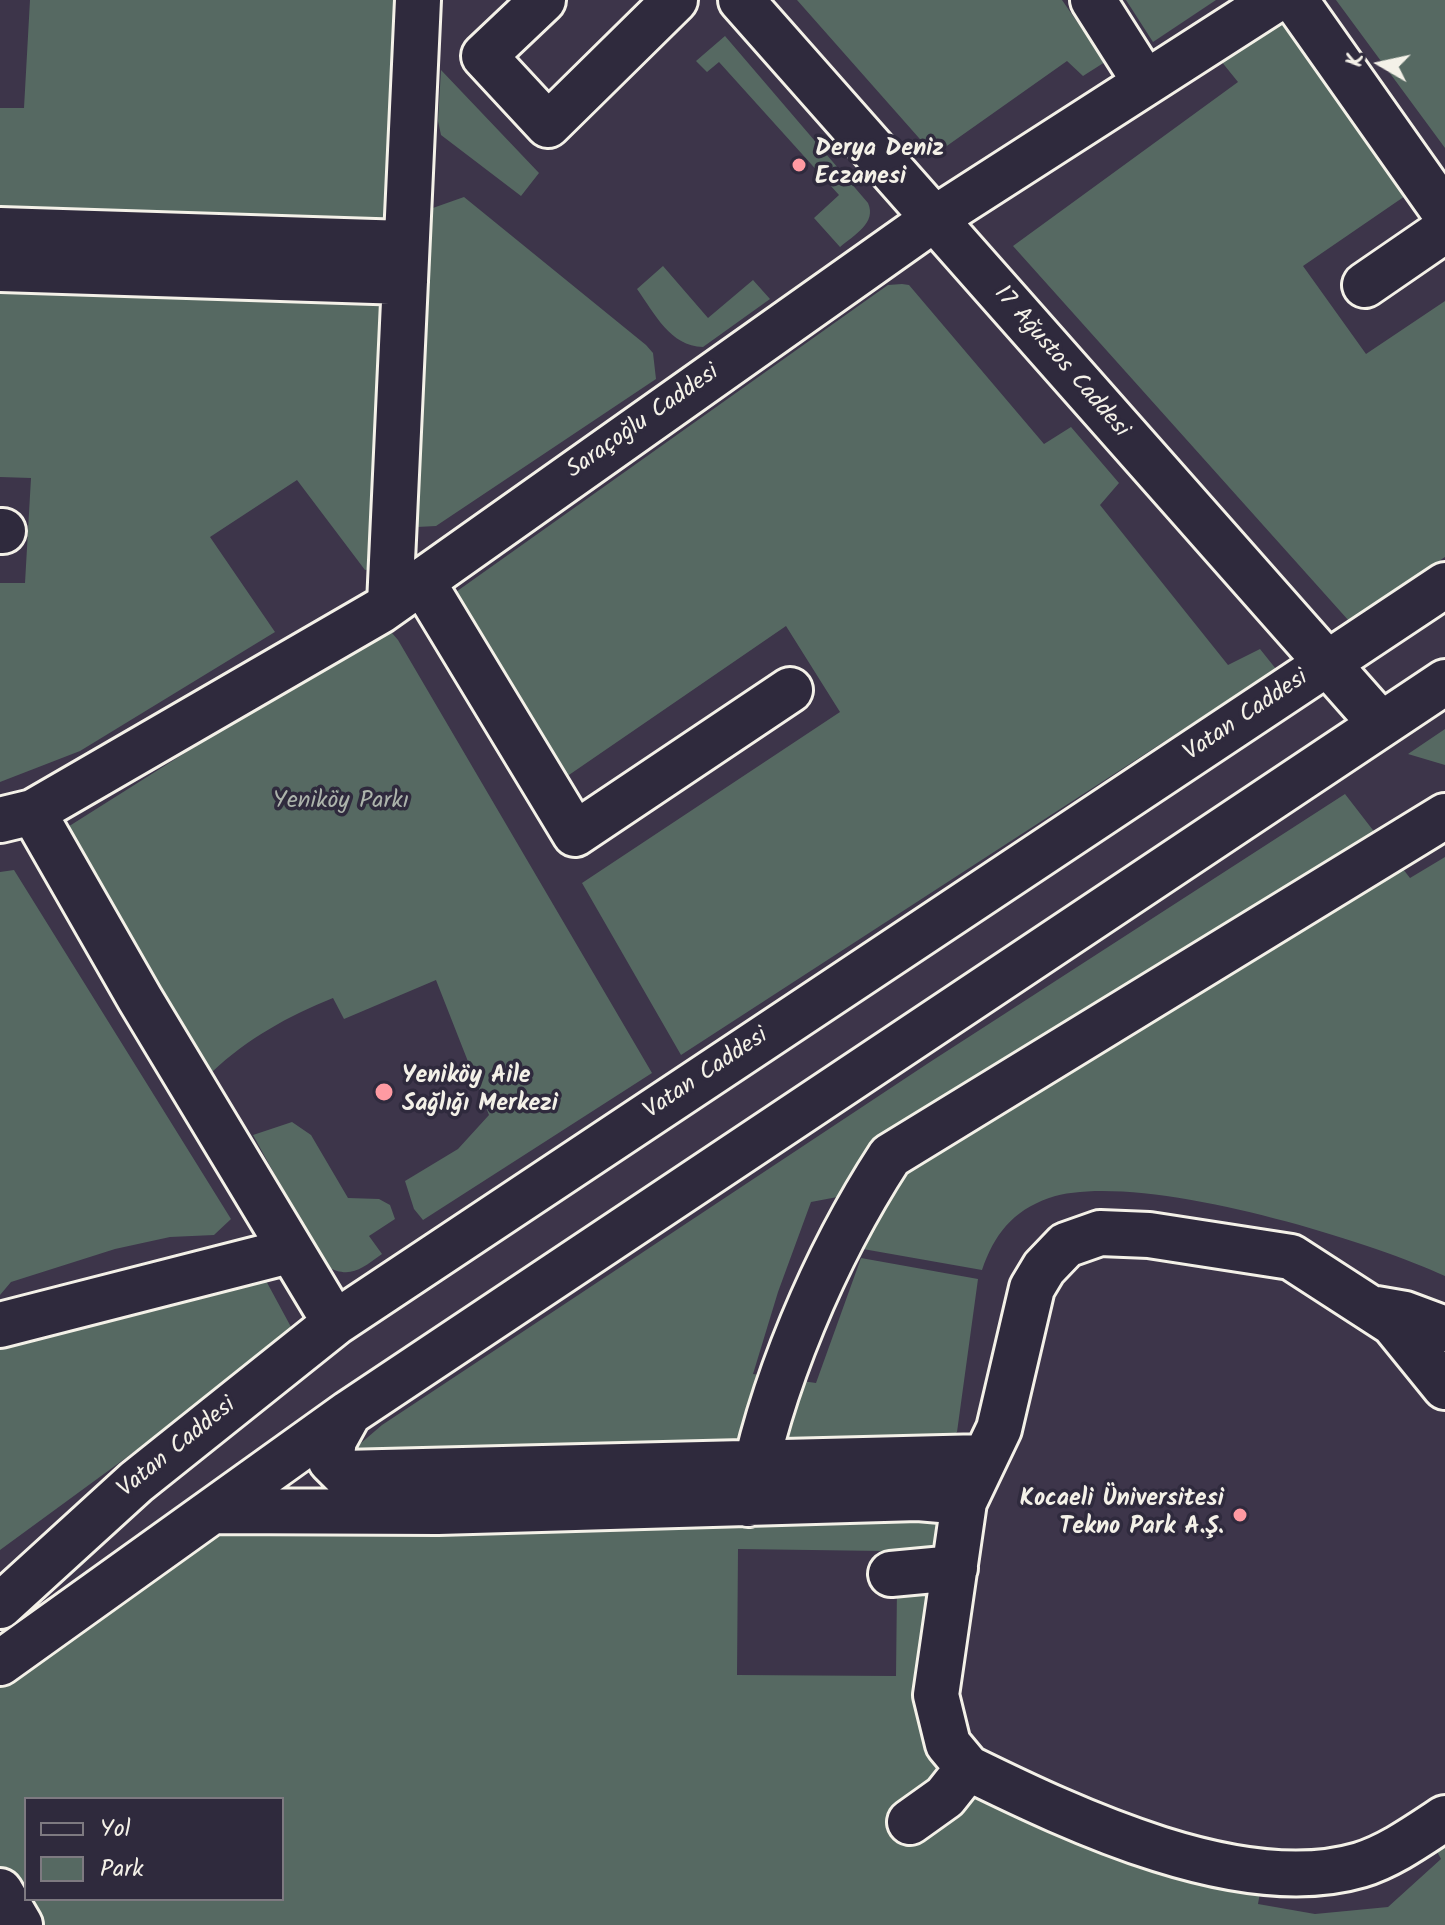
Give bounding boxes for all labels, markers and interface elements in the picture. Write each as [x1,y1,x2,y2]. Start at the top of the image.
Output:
north arrow [1341,24,1421,104]
text: K [1338,51,1375,69]
place label: Derya Deniz Eczanesi [815,137,944,193]
marker: Derya Deniz Eczanesi [790,156,808,174]
street label: 17 Ağustos Caddesi [986,281,1134,445]
street label: Saraçoğlu Caddesi [562,360,726,486]
street label: Vatan Caddesi [1180,665,1314,769]
park label: Yeniköy Parkı [273,789,409,817]
street label: Vatan Caddesi [640,1023,774,1127]
place label: Yeniköy Aile Sağlığı Merkezi [402,1064,558,1120]
marker: Yeniköy Aile Sağlığı Merkezi [373,1081,395,1103]
street label: Vatan Caddesi [113,1393,243,1505]
place label: Kocaeli Üniversitesi Tekno Park A.Ş. [1020,1487,1224,1543]
marker: Kocaeli Üniversitesi Tekno Park A.Ş. [1231,1506,1249,1524]
legend [24,1797,284,1901]
text: Yol [100,1810,131,1849]
text: Park [100,1850,144,1889]

